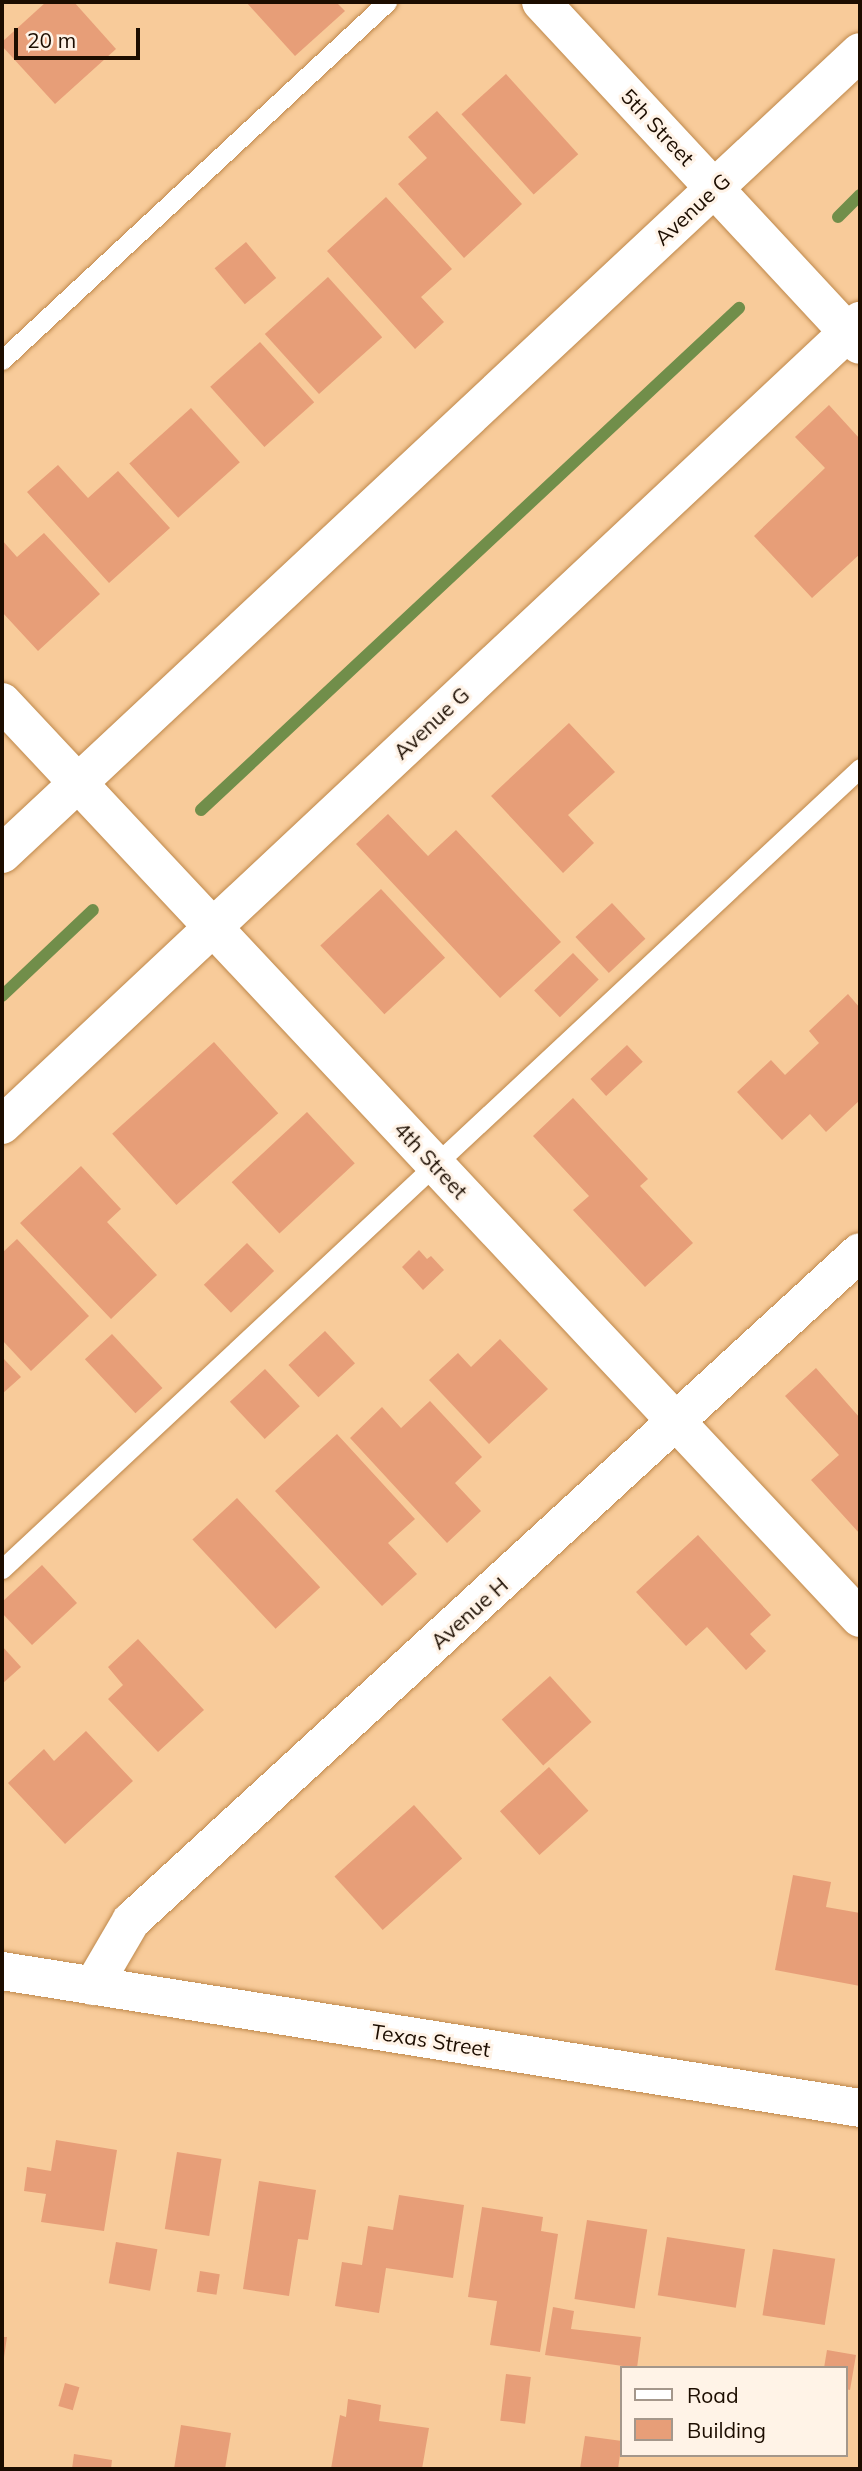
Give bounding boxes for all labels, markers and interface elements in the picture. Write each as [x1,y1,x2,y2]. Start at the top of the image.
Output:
scale bar [18,14,144,58]
text: 20 m [27,27,76,53]
street label: 5th Street [616,83,700,171]
street label: Avenue G [649,168,735,250]
street label: Avenue G [388,682,474,764]
street label: 4th Street [389,1116,473,1204]
street label: Avenue H [425,1572,513,1654]
street label: Texas Street [370,2018,492,2062]
legend [620,2366,848,2457]
text: Road [687,2382,738,2408]
text: Building [687,2417,766,2443]

